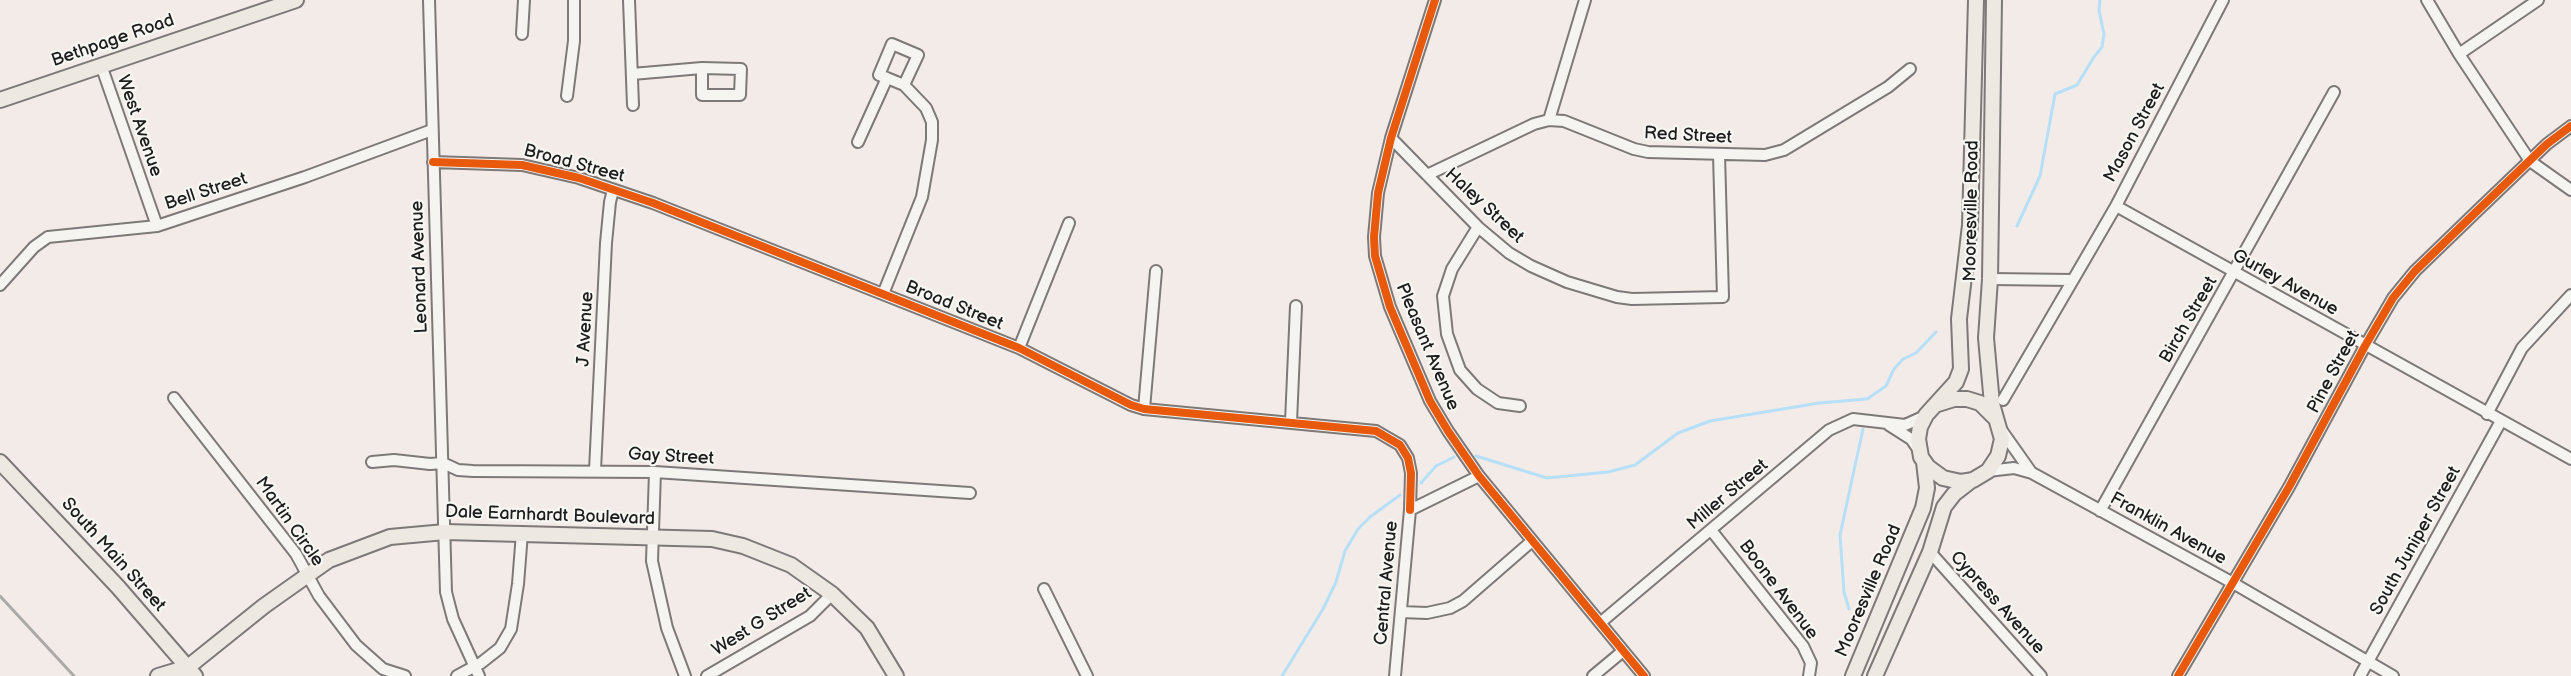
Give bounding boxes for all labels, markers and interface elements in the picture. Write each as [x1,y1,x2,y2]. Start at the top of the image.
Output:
street label: Bethpage Road [49,10,177,72]
street label: West Avenue [112,72,166,180]
street label: Mason Street [2100,80,2170,186]
street label: Red Street [1643,123,1733,149]
street label: Broad Street [521,140,627,188]
street label: Mooresville Road [1960,140,1984,282]
street label: Haley Street [1440,164,1528,248]
street label: Bell Street [162,169,250,215]
street label: Leonard Avenue [407,200,433,334]
street label: Gurley Avenue [2228,245,2342,321]
street label: Birch Street [2156,273,2222,367]
street label: Broad Street [902,277,1006,335]
street label: Pleasant Avenue [1390,280,1464,414]
street label: J Avenue [573,291,599,367]
street label: Pine Street [2303,327,2365,417]
street label: Gay Street [627,444,715,470]
street label: Miller Street [1683,455,1773,535]
street label: South Juniper Street [2366,463,2466,619]
street label: Martin Circle [250,473,328,571]
street label: Franklin Avenue [2106,488,2230,570]
street label: South Main Street [56,494,170,616]
street label: Dale Earnhardt Boulevard [445,502,655,530]
street label: Central Avenue [1371,520,1403,646]
street label: Mooresville Road [1831,522,1907,660]
street label: Boone Avenue [1734,536,1822,644]
street label: Cypress Avenue [1945,547,2049,659]
street label: West G Street [708,583,816,661]

